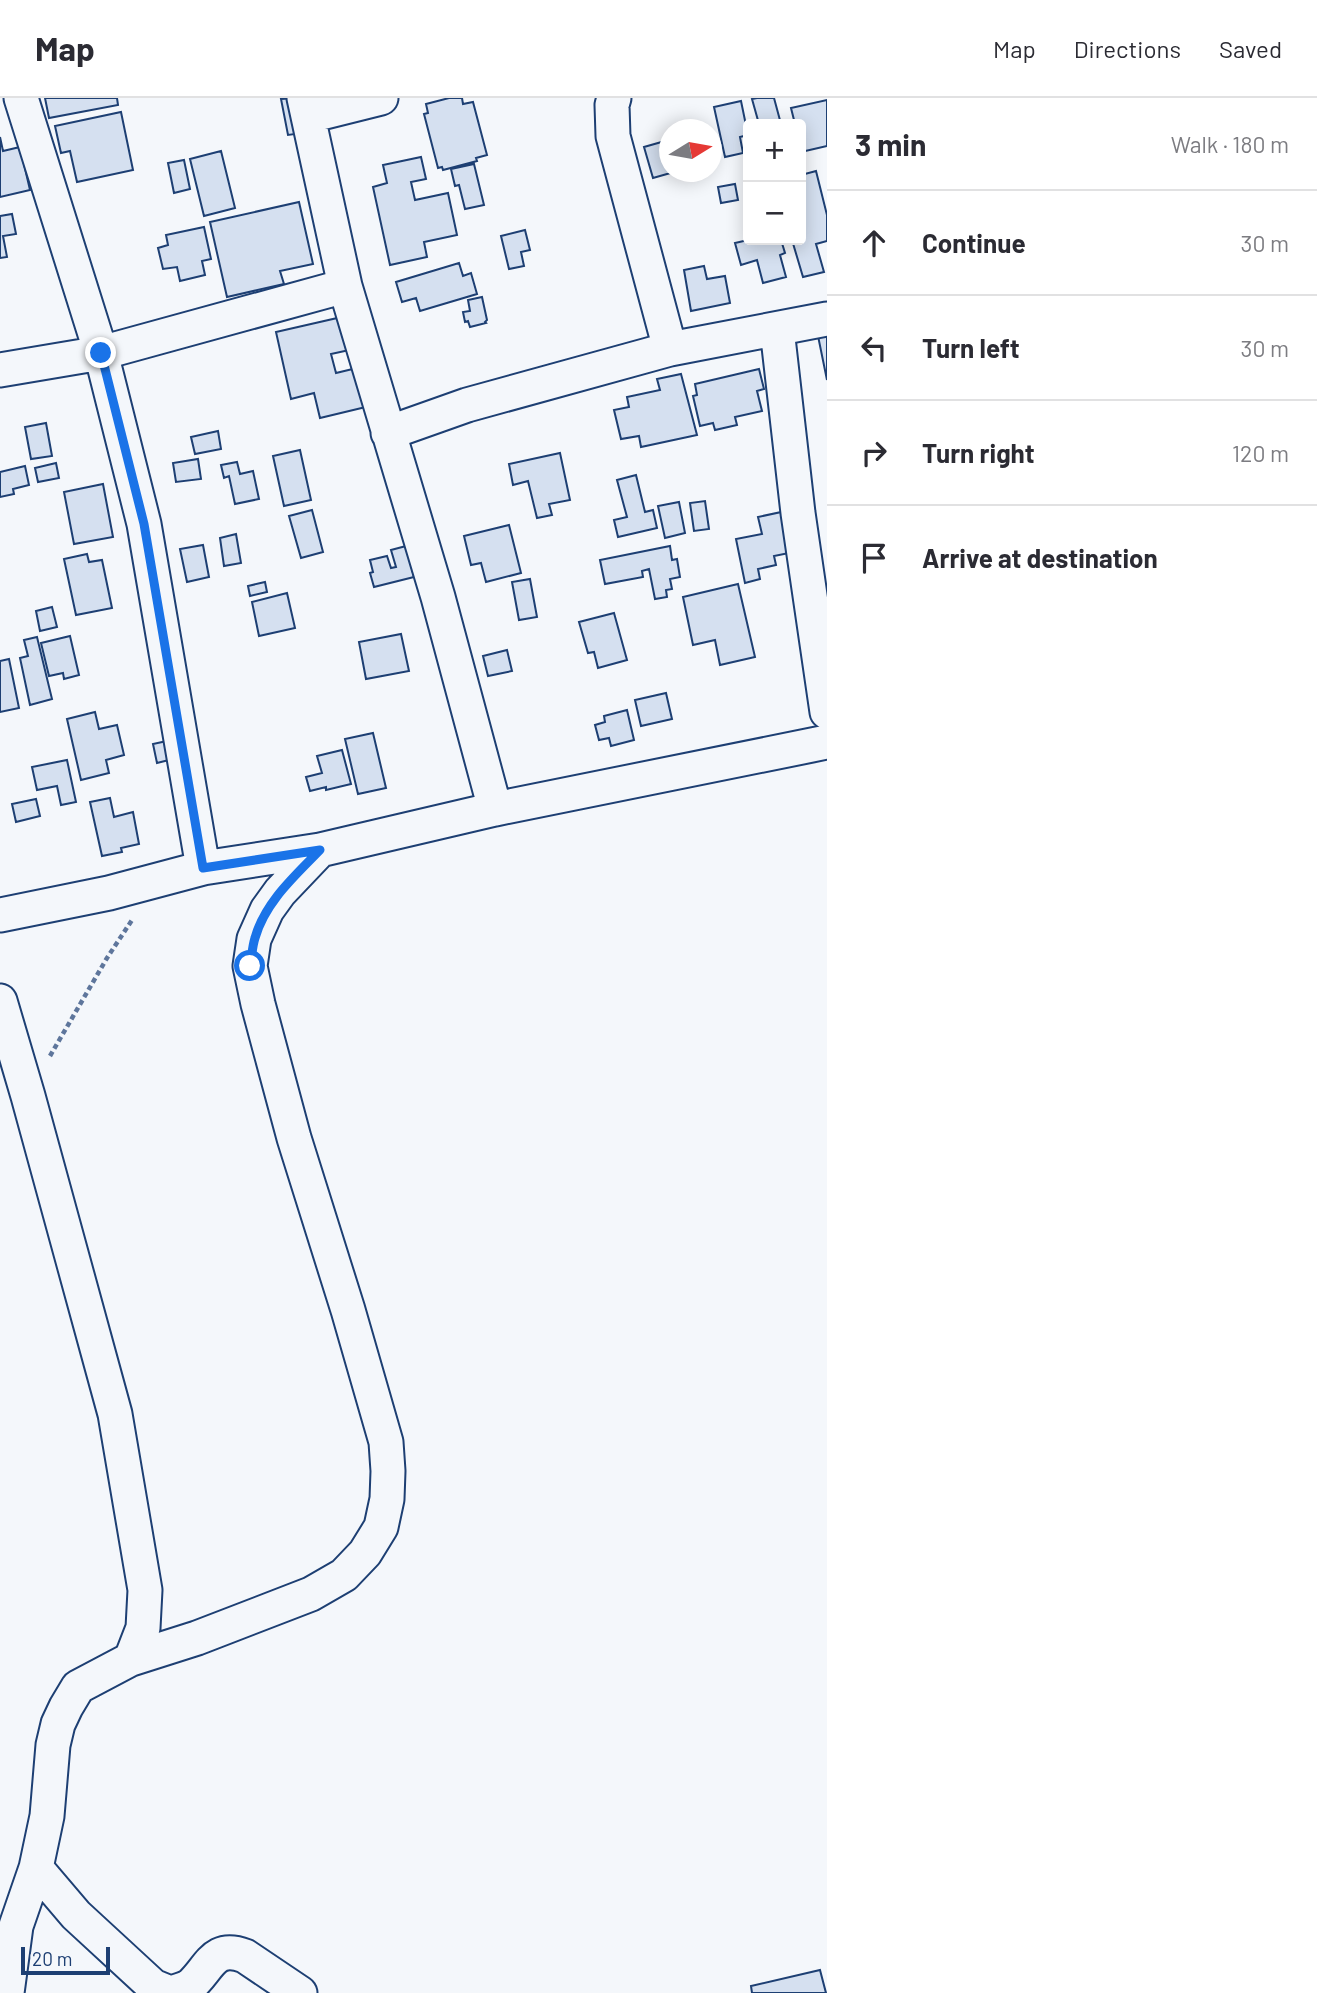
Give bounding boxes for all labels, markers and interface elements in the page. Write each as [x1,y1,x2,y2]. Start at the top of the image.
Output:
text: Map [35,28,95,68]
text: Map [993,34,1036,63]
text: Directions [1074,34,1181,63]
text: Saved [1219,34,1282,63]
north arrow [659,119,722,182]
map controls [743,119,806,245]
button: + [743,119,806,182]
text: 3 min [855,126,926,162]
text: Walk · 180 m [1171,130,1289,158]
button: − [743,182,806,245]
icon: ahead [855,224,893,262]
text: Continue [922,227,1026,258]
text: 30 m [1241,229,1289,257]
icon: left [855,329,893,367]
text: Turn left [922,332,1020,363]
text: 30 m [1241,334,1289,362]
route end [85,337,116,368]
icon: right [855,434,893,472]
text: Turn right [922,437,1035,468]
text: 120 m [1232,439,1289,467]
icon: arrive [855,539,893,577]
text: Arrive at destination [922,542,1158,573]
route start [234,950,265,981]
scale bar [21,1944,110,1976]
text: 20 m [32,1947,72,1970]

